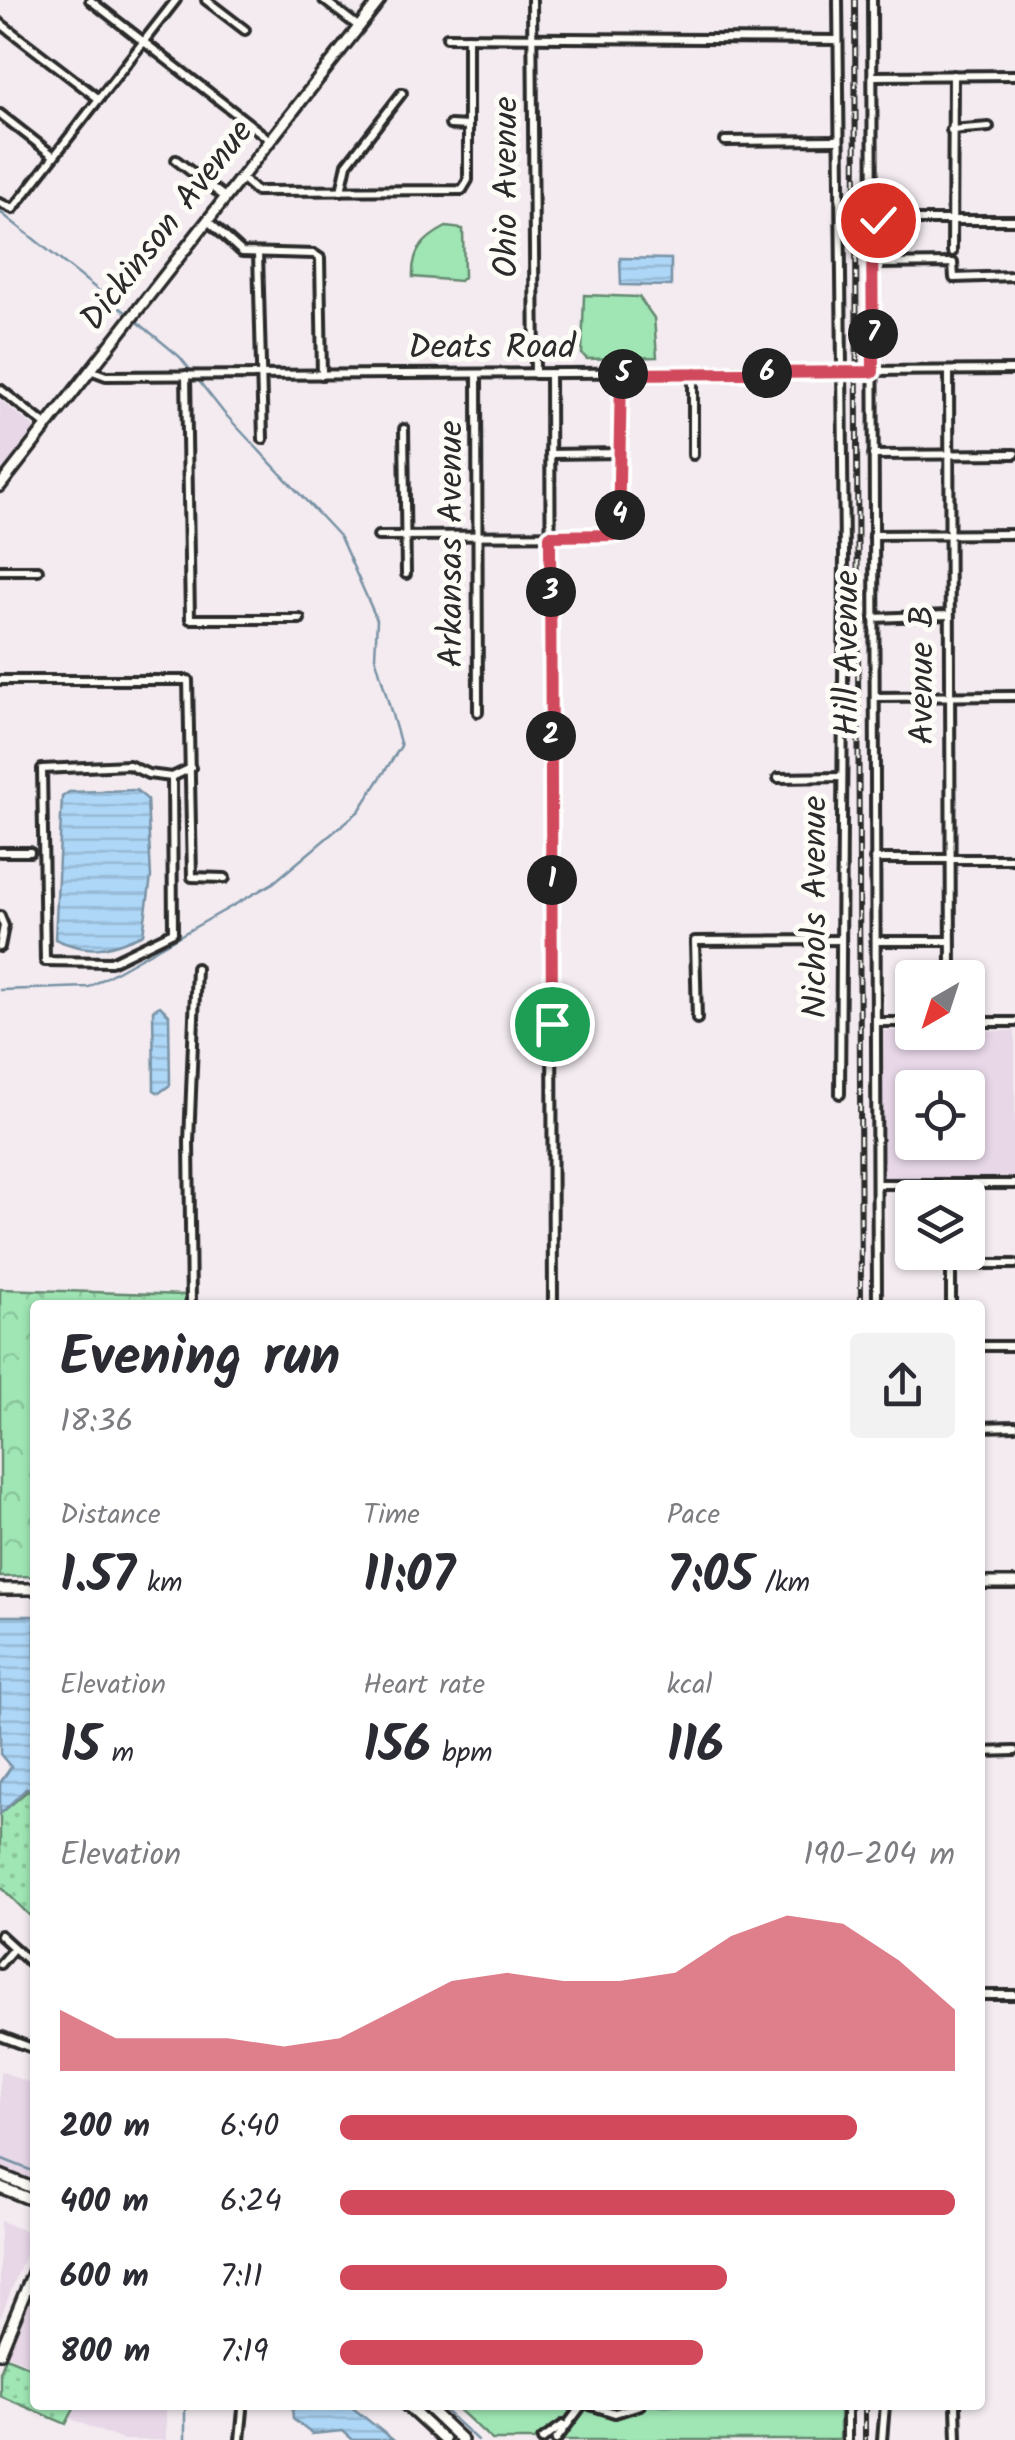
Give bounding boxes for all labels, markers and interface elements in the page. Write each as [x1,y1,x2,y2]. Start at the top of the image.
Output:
street label: Ohio Avenue [480,96,536,278]
street label: Dickinson Avenue [67,108,269,344]
pin [836,178,921,263]
icon: check [851,193,906,248]
pin: 7 [848,309,898,359]
text: 7 [866,311,880,356]
street label: Deats Road [408,321,577,377]
pin: 6 [742,348,792,398]
pin: 5 [598,349,648,399]
text: 6 [759,350,775,395]
text: 5 [616,351,630,396]
street label: Arkansas Avenue [425,420,481,668]
pin: 4 [595,490,645,540]
text: 4 [612,492,628,537]
pin: 3 [526,567,576,617]
text: 3 [543,569,559,614]
street label: Hill Avenue [821,570,877,736]
street label: Avenue B [896,605,952,745]
pin: 2 [526,711,576,761]
text: 2 [543,713,559,758]
street label: Nichols Avenue [789,795,845,1018]
pin: 1 [527,855,577,905]
text: 1 [548,857,556,902]
north arrow [895,960,985,1050]
map controls [895,960,985,1270]
pin [510,982,595,1067]
icon: arrive [525,997,580,1052]
button: locate [895,1070,985,1160]
button: layers [895,1180,985,1270]
text: Evening run [60,1316,340,1403]
button: share [850,1333,955,1438]
text: 18:36 [60,1397,133,1448]
text: Distance [60,1493,161,1538]
text: Time [363,1493,420,1538]
text: Pace [667,1493,720,1538]
text: 1.57 [60,1538,136,1618]
text: 11:07 [363,1538,455,1618]
text: 7:05 [667,1538,754,1618]
text: km [136,1561,183,1606]
text: /km [754,1561,810,1606]
text: Elevation [60,1663,166,1708]
text: Heart rate [363,1663,485,1708]
text: kcal [667,1663,712,1708]
text: 15 [60,1708,100,1788]
text: 156 [363,1708,431,1788]
text: 116 [667,1708,724,1788]
text: m [100,1731,134,1776]
text: bpm [431,1731,492,1776]
text: Elevation [60,1830,181,1881]
text: 190–204 m [803,1830,955,1881]
text: 200 m [60,2102,150,2153]
text: 6:40 [220,2102,279,2153]
text: 400 m [60,2177,149,2228]
text: 6:24 [220,2177,282,2228]
text: 600 m [60,2252,149,2303]
text: 7:11 [220,2252,263,2303]
text: 800 m [60,2327,150,2378]
text: 7:19 [220,2327,268,2378]

